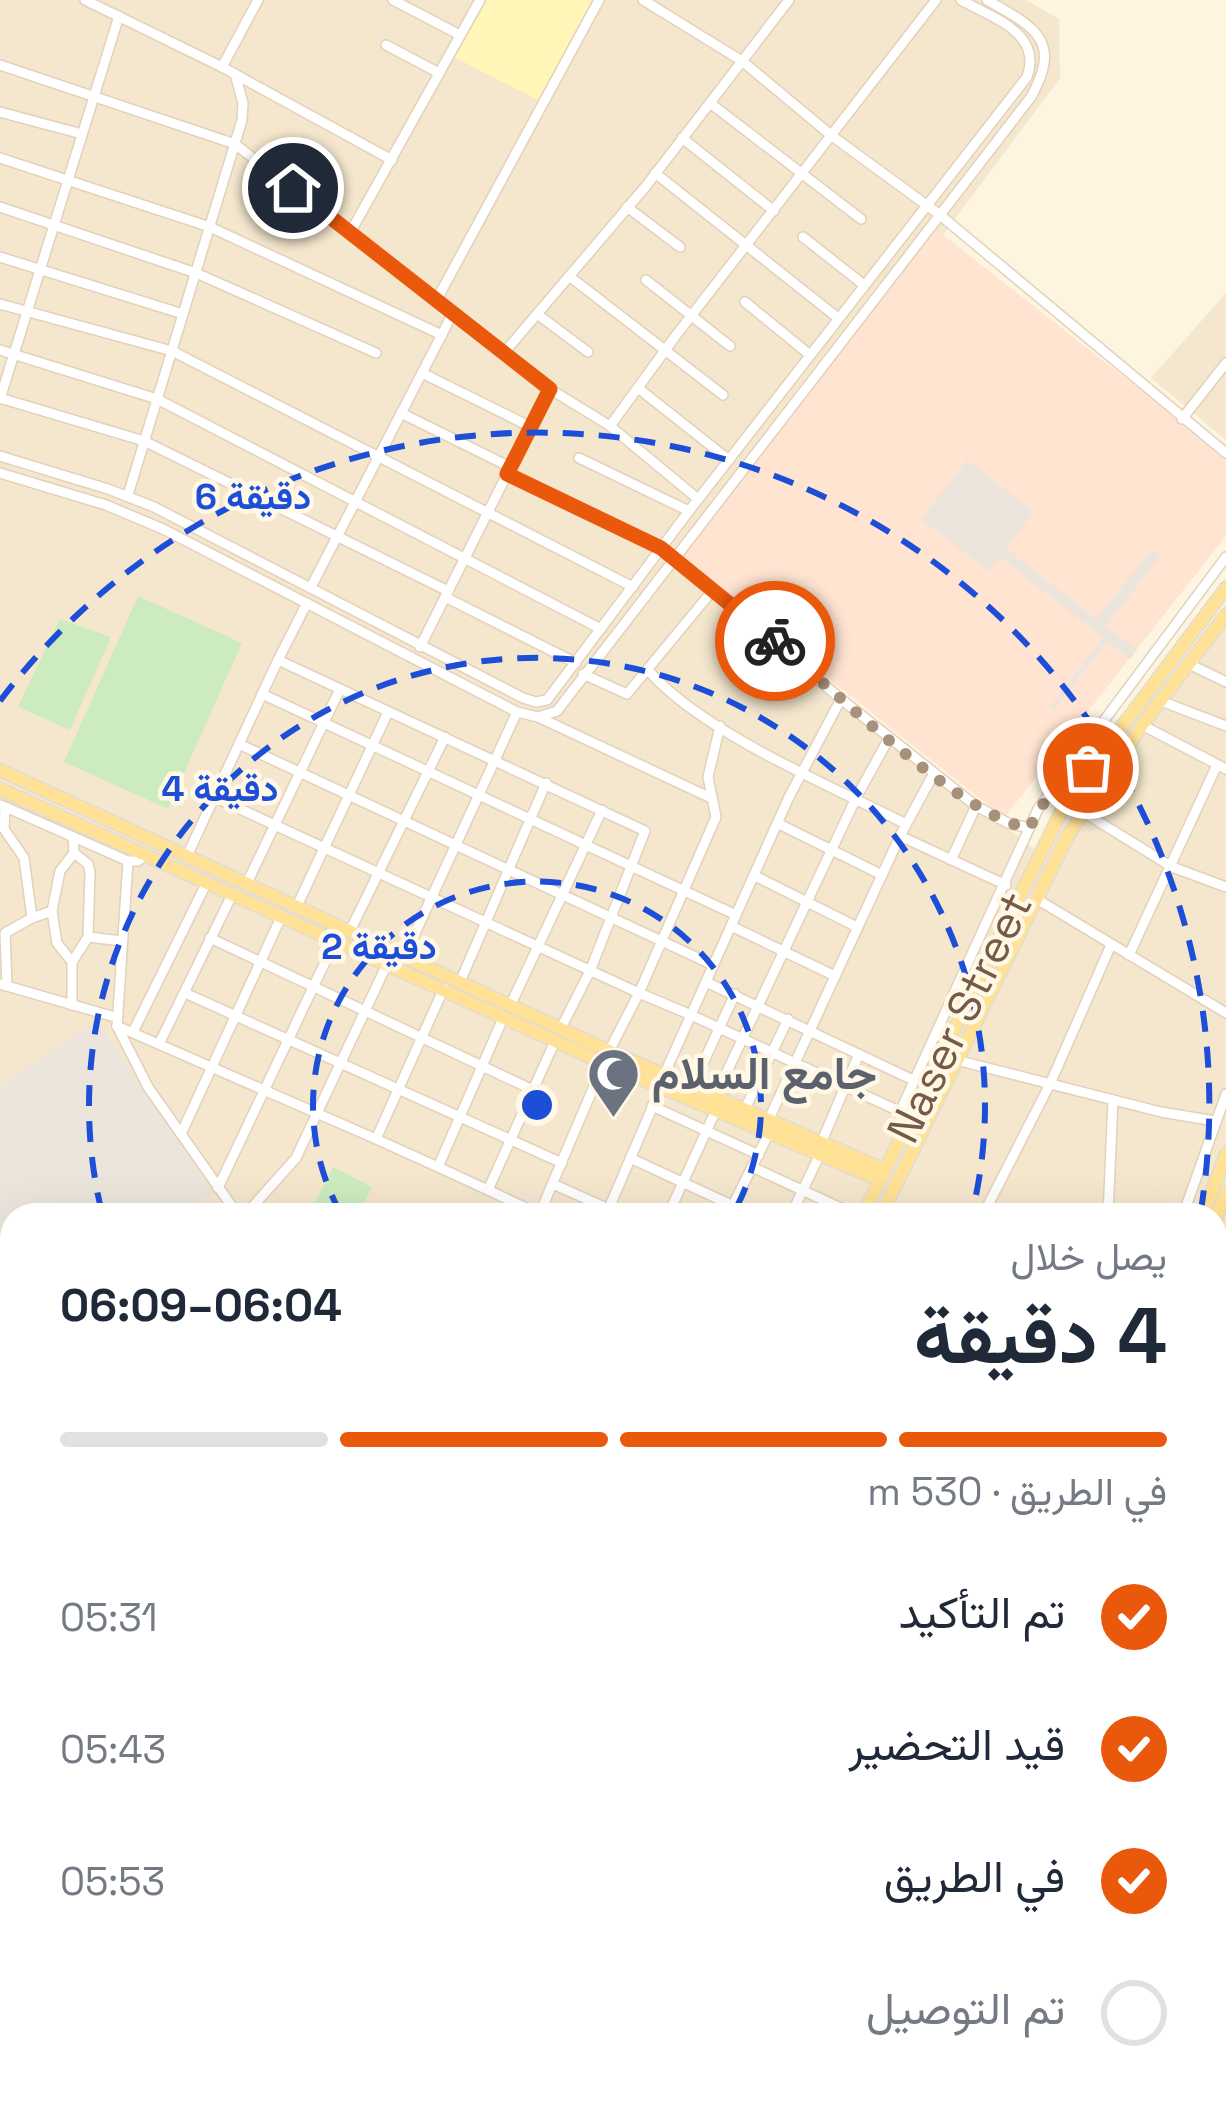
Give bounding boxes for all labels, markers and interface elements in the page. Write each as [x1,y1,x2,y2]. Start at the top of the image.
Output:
pin [242,137,344,239]
icon: home [260,155,326,221]
text: 6 دقيقة [195,474,311,520]
courier [715,581,835,701]
icon: bike [742,608,808,674]
pin [1037,717,1139,819]
icon: bag [1055,735,1121,801]
text: 4 دقيقة [162,766,278,812]
street label: Naser Street [874,882,1045,1152]
text: 2 دقيقة [321,924,437,970]
mosque icon: جامع السلام [585,1045,641,1119]
place label: جامع السلام [652,1045,877,1104]
centre of rings [516,1084,558,1126]
text: يصل خلال [1011,1232,1167,1281]
text: 06:04–06:09 [60,1277,342,1334]
text: 4 دقيقة [914,1286,1167,1386]
text: في الطريق · 530 m [867,1467,1167,1516]
text: تم التأكيد [898,1584,1065,1641]
icon: check [1101,1584,1167,1650]
text: 05:31 [60,1593,158,1642]
text: قيد التحضير [848,1716,1065,1773]
icon: check [1101,1716,1167,1782]
text: 05:43 [60,1725,166,1774]
text: في الطريق [884,1848,1065,1905]
icon: check [1101,1848,1167,1914]
text: 05:53 [60,1857,165,1906]
text: تم التوصيل [866,1980,1065,2037]

